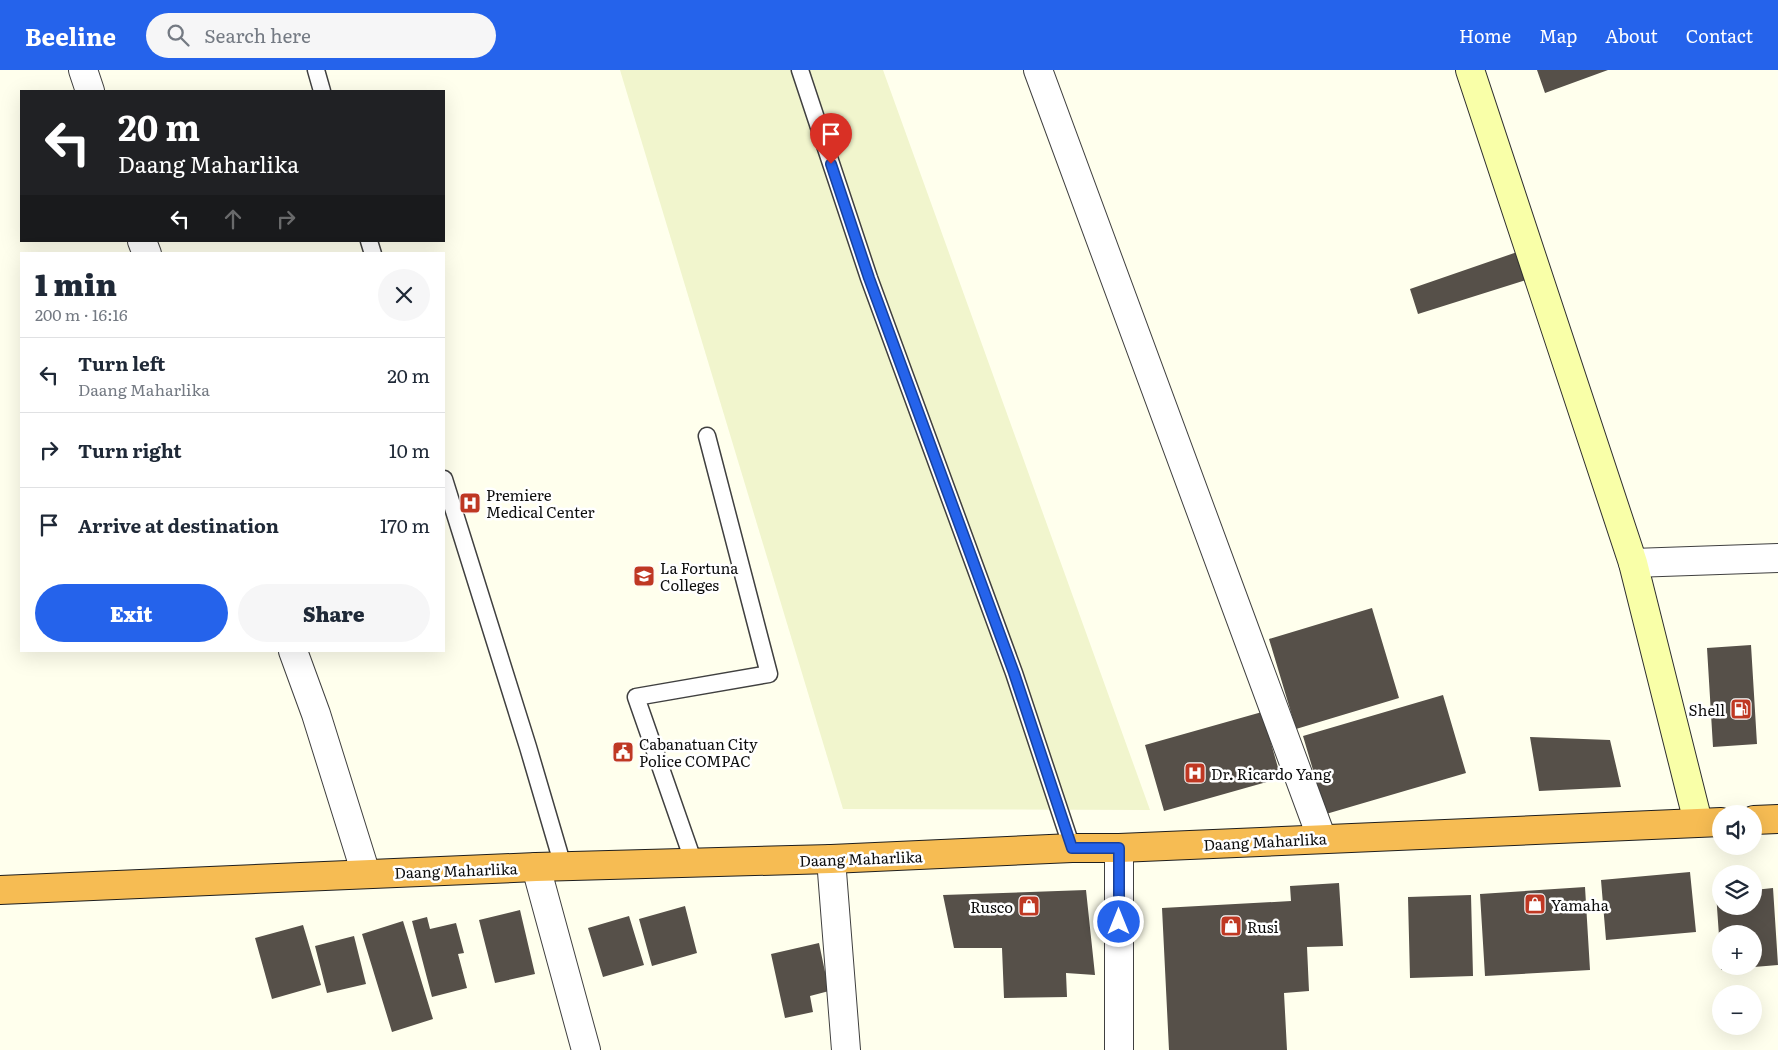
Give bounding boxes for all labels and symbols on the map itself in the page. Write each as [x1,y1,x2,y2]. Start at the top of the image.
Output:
pin [810,113,852,164]
place label: Premiere Medical Center [486,483,595,523]
hospital icon: Premiere Medical Center [458,491,482,515]
place label: La Fortuna Colleges [660,556,739,596]
school or university icon: La Fortuna Colleges [632,564,656,588]
fuel station icon: Shell [1729,697,1753,721]
place label: Shell [1689,698,1725,721]
place label: Cabanatuan City Police COMPAC [639,732,758,772]
public building icon: Cabanatuan City Police COMPAC [611,740,635,764]
hospital icon: Dr. Ricardo Yang [1183,761,1207,785]
place label: Dr. Ricardo Yang [1211,762,1332,785]
street label: Daang Maharlika [1203,826,1328,856]
street label: Daang Maharlika [799,844,924,872]
street label: Daang Maharlika [394,856,519,884]
shop icon: Yamaha [1523,892,1547,916]
place label: Yamaha [1551,893,1610,916]
shop icon: Rusco [1017,894,1041,918]
place label: Rusco [970,895,1013,918]
position arrow [1092,895,1144,947]
shop icon: Rusi [1219,914,1243,938]
place label: Rusi [1247,915,1279,938]

